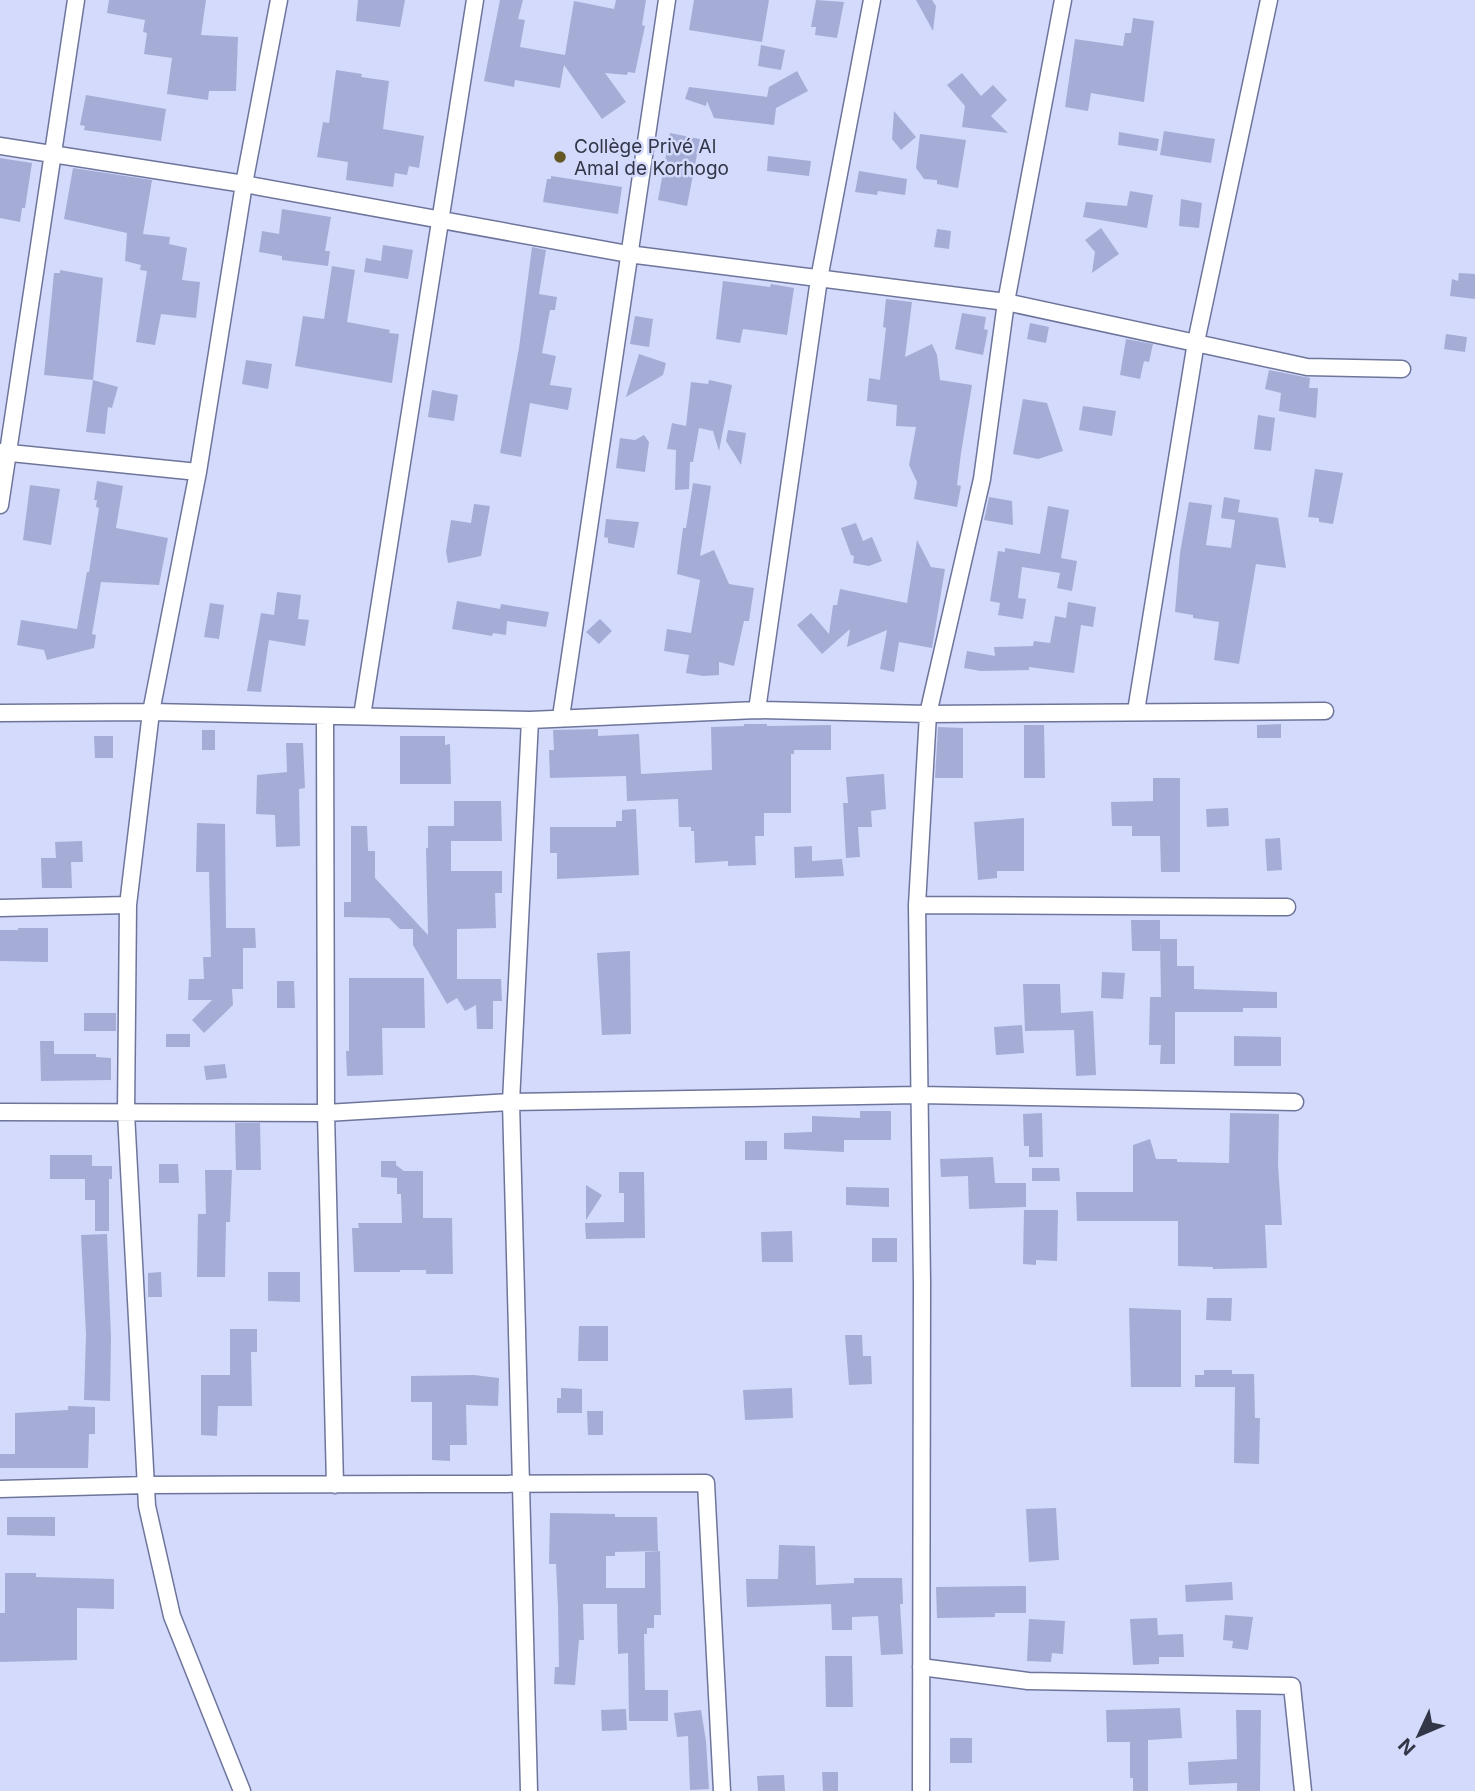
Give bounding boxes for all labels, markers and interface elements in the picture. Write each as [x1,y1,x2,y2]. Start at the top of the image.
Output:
place label: Collège Privé Al Amal de Korhogo [574,135,729,180]
marker: Collège Privé Al Amal de Korhogo [552,149,568,165]
north arrow [1384,1700,1454,1770]
text: N [1394,1733,1420,1760]

